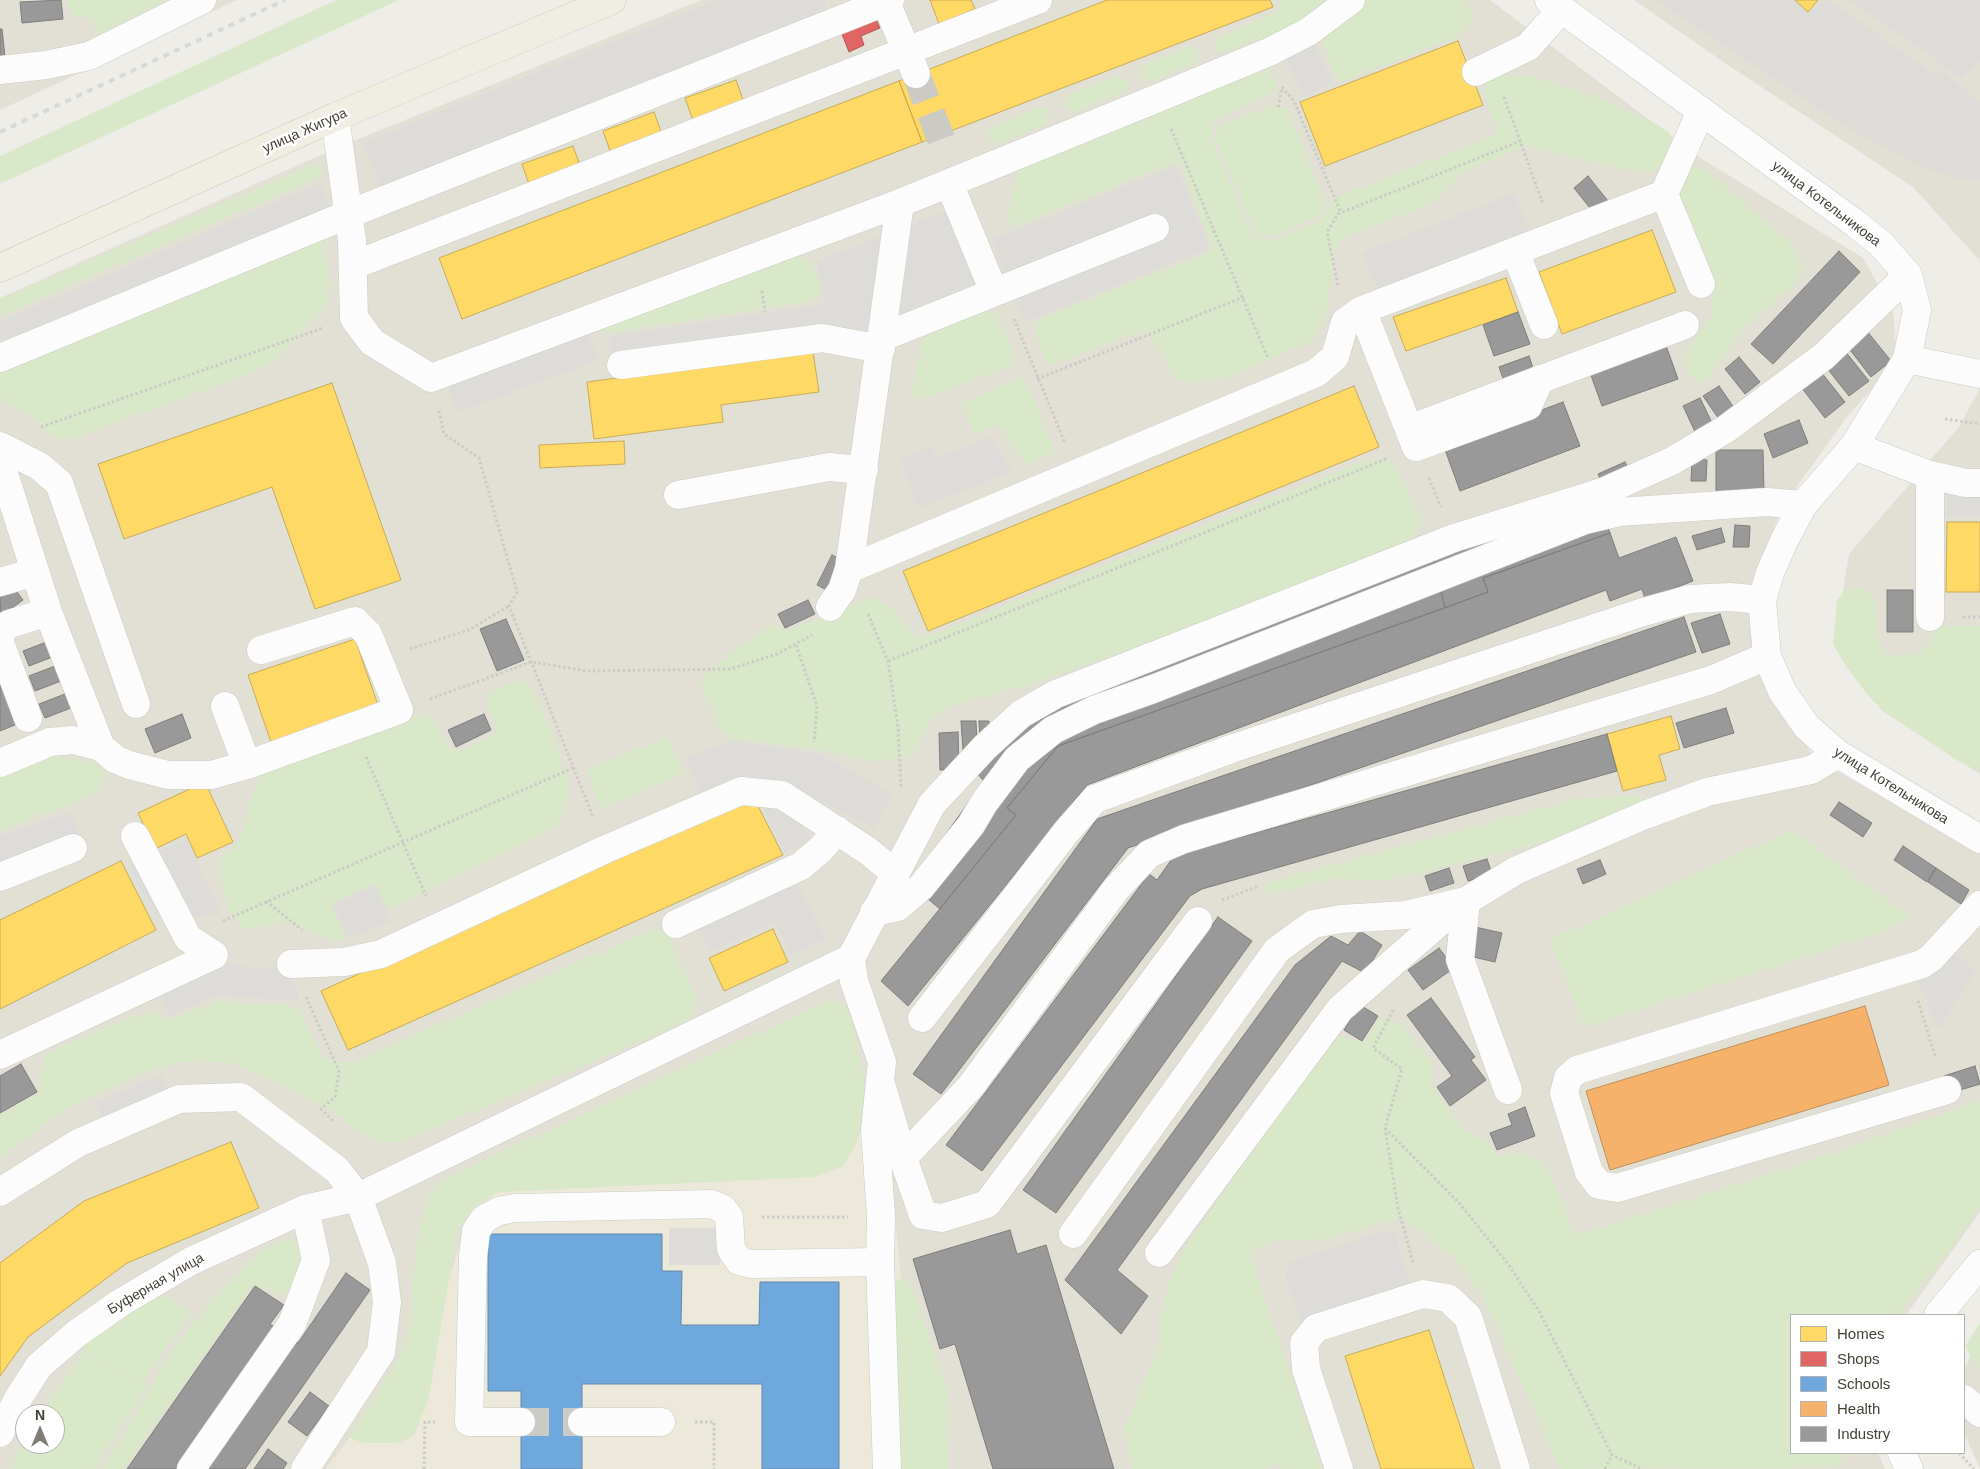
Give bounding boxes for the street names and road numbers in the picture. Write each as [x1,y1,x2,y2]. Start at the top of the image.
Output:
street label: улица Жигура [260,105,350,157]
street label: улица Котельникова [1768,158,1884,250]
street label: улица Котельникова [1831,744,1951,828]
street label: Буферная улица [105,1250,207,1318]

